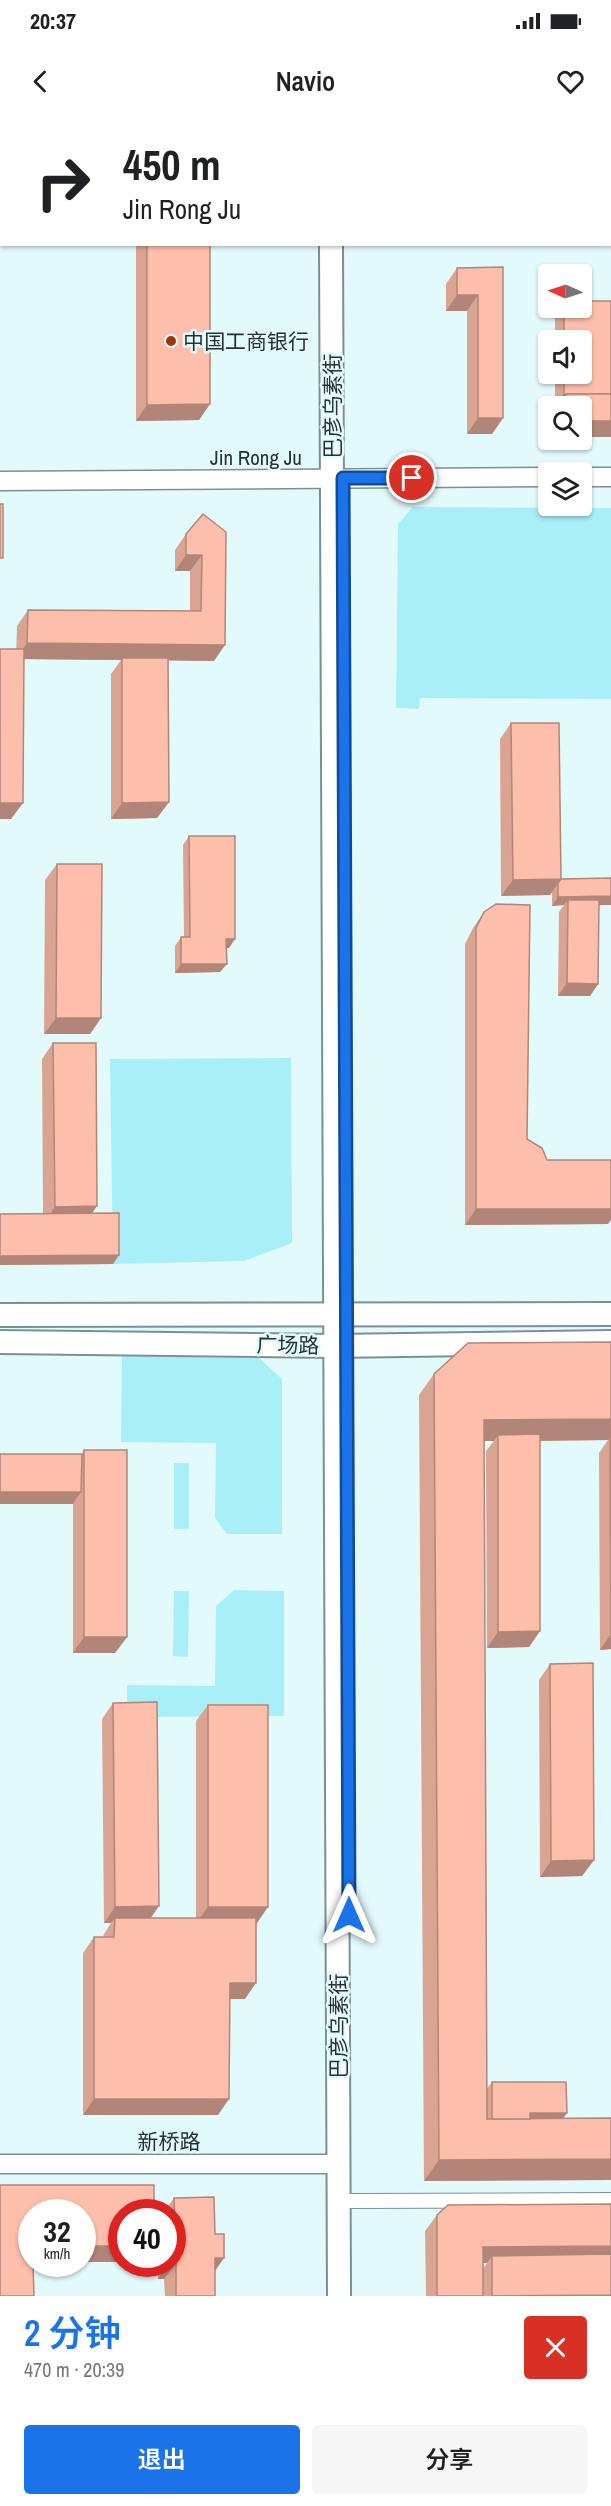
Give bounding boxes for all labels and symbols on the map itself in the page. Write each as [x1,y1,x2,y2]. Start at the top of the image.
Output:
north arrow [538,264,592,318]
place label: 中国工商银行 [183,327,309,356]
marker: 中国工商银行 [164,334,178,348]
street label: 巴彦乌素街 [318,354,347,459]
street label: Jin Rong Ju [210,443,302,472]
pin [386,452,437,503]
street label: 广场路 [256,1330,320,1360]
position arrow [317,1883,381,1947]
street label: 巴彦乌素街 [324,1974,353,2079]
street label: 新桥路 [138,2127,201,2156]
speed limit sign: 40 [108,2199,186,2277]

